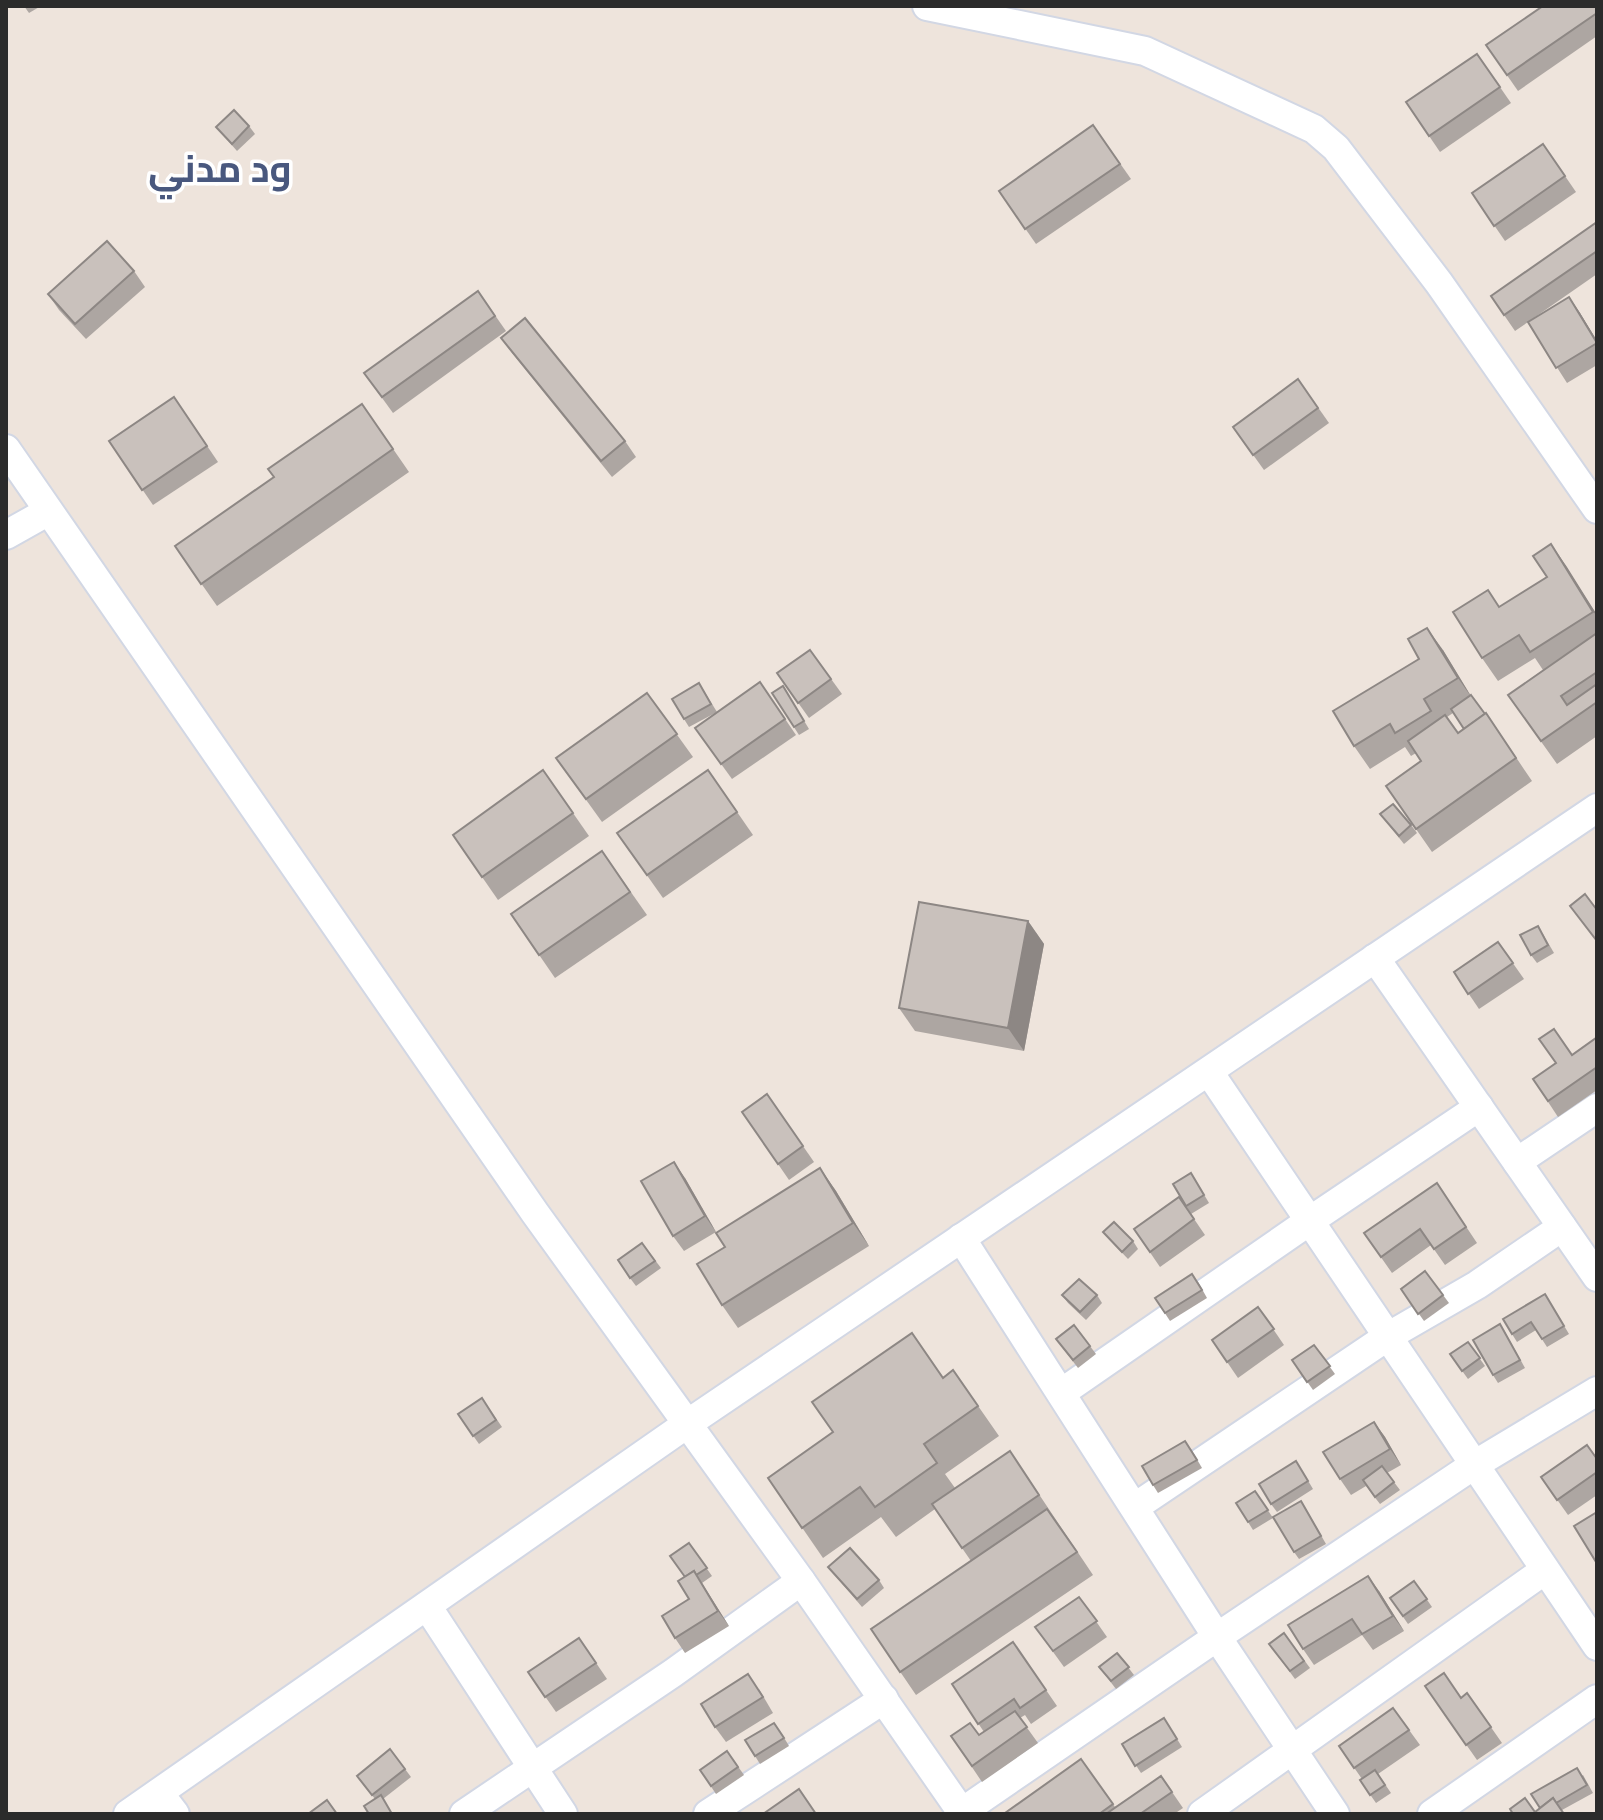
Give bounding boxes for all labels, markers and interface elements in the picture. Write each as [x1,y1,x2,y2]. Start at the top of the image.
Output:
district label: ود مدني [148,143,292,200]

